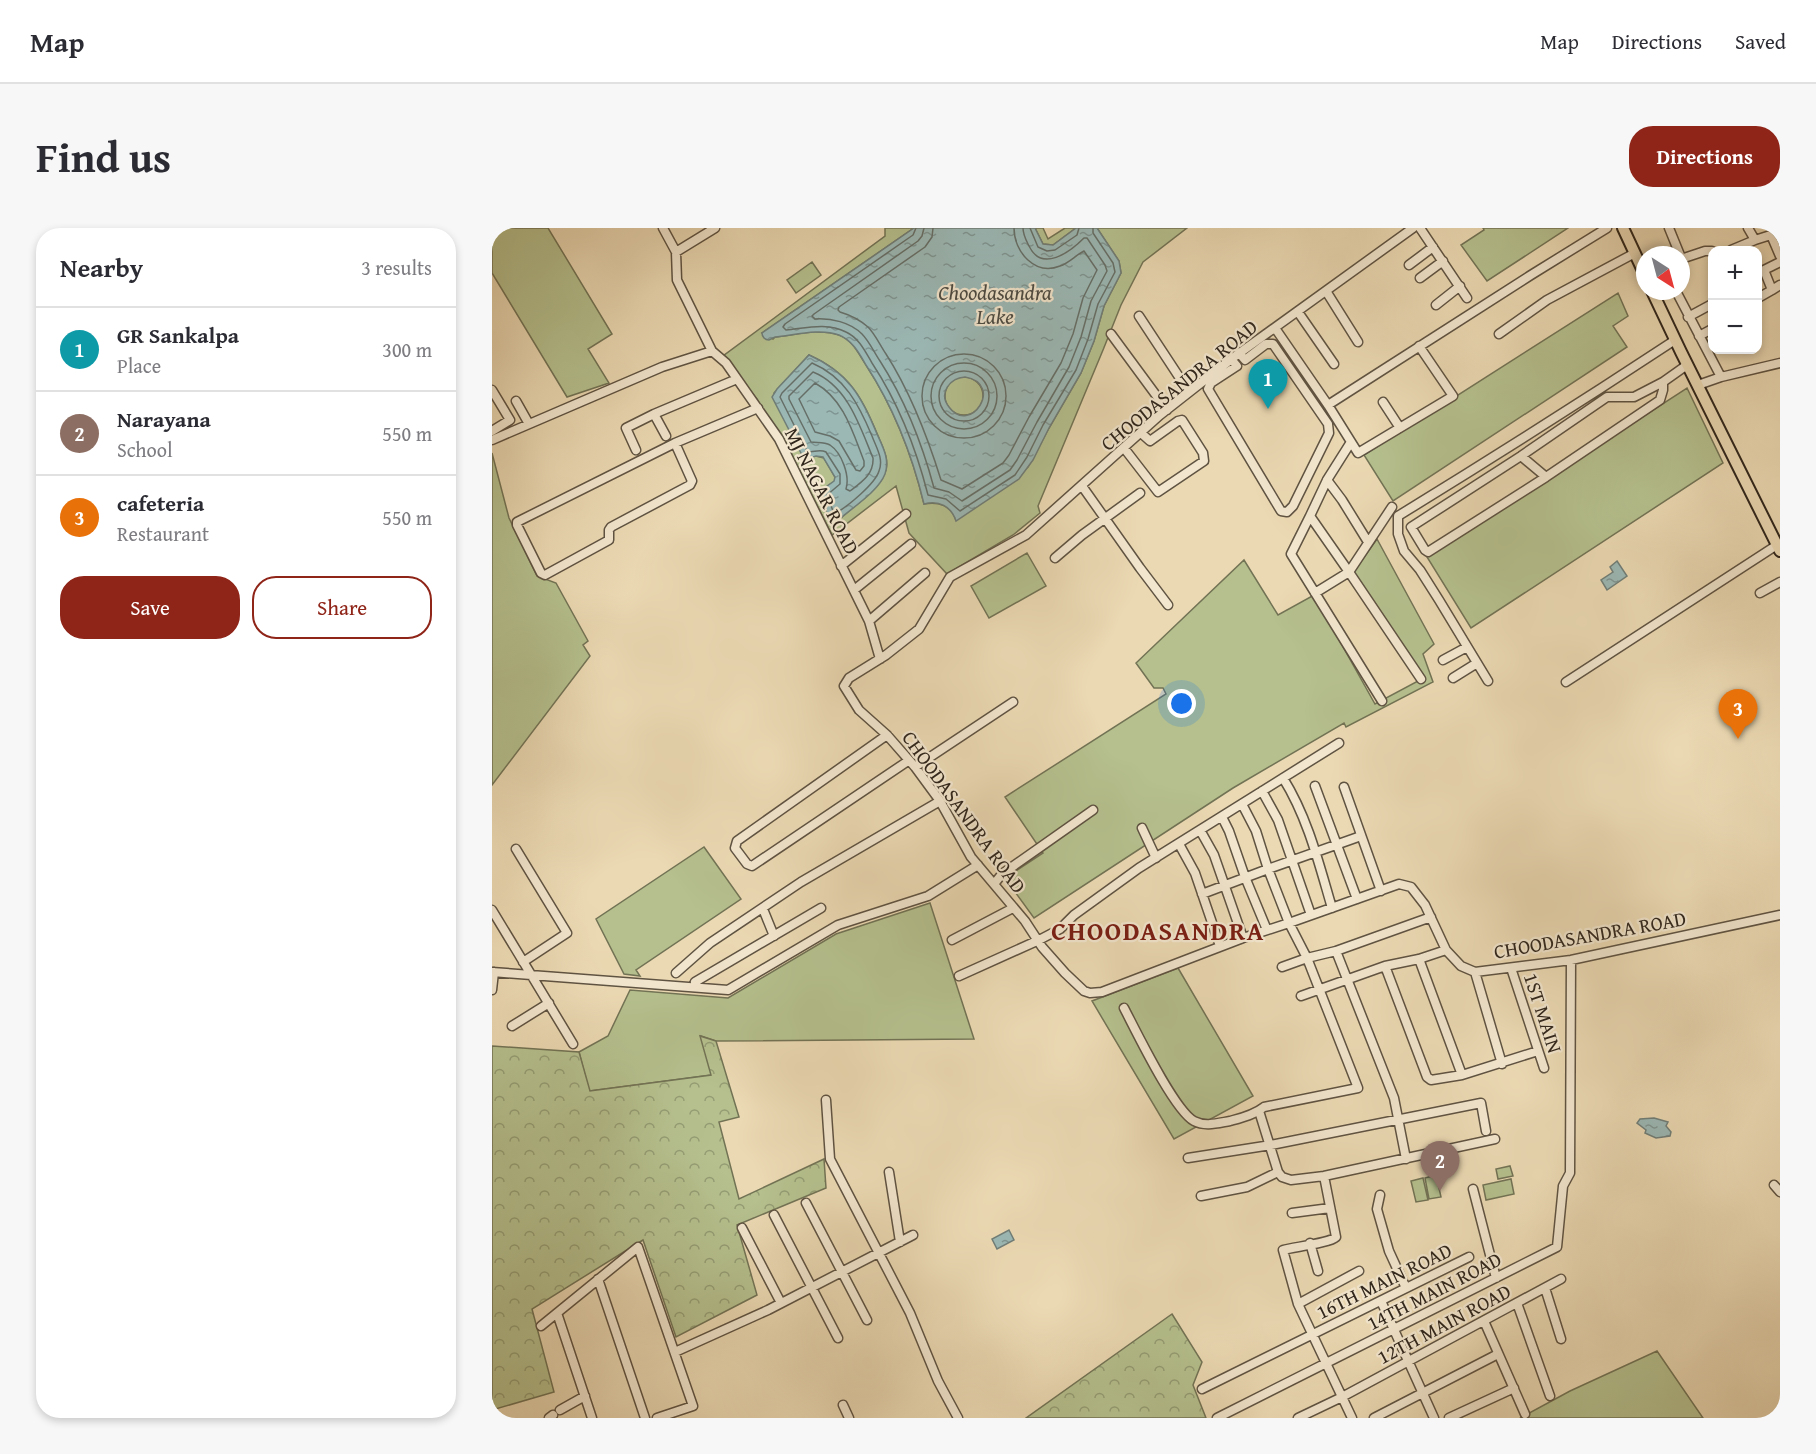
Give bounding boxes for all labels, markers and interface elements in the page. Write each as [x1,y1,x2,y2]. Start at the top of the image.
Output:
text: Map [30,21,84,62]
text: Map [1540,26,1579,57]
text: Directions [1612,26,1702,57]
text: Saved [1735,26,1786,57]
text: Find us [36,126,171,187]
button: Directions [1629,126,1780,187]
north arrow [1636,246,1690,300]
map controls [1708,246,1762,354]
button: + [1708,246,1762,300]
text: Nearby [60,248,143,287]
text: 3 results [361,253,432,282]
water label: Choodasandra Lake [938,277,1052,332]
button: − [1708,300,1762,354]
street label: CHOODASANDRA ROAD [1094,312,1263,457]
text: GR Sankalpa [117,319,239,351]
text: 1 [74,335,85,364]
text: 300 m [382,335,432,364]
text: Place [117,351,161,380]
pin: 1 [1248,360,1288,409]
text: Narayana [117,403,211,435]
text: 2 [74,419,85,448]
text: 550 m [382,419,432,448]
street label: MJ NAGAR ROAD [778,422,867,559]
text: School [117,435,173,464]
text: cafeteria [117,487,204,519]
text: 3 [74,503,85,532]
text: 550 m [382,503,432,532]
text: Restaurant [117,519,209,548]
button: Save [60,576,240,639]
button: Share [252,576,432,639]
your location [1167,689,1196,718]
pin: 3 [1718,690,1758,739]
street label: CHOODASANDRA ROAD [895,724,1033,899]
street label: CHOODASANDRA ROAD [1492,903,1688,966]
district label: CHOODASANDRA [1051,911,1265,950]
street label: 1ST MAIN [1517,969,1570,1057]
pin: 2 [1420,1142,1460,1191]
street label: 16TH MAIN ROAD [1311,1235,1457,1326]
street label: 14TH MAIN ROAD [1361,1244,1506,1337]
street label: 12TH MAIN ROAD [1372,1276,1516,1371]

